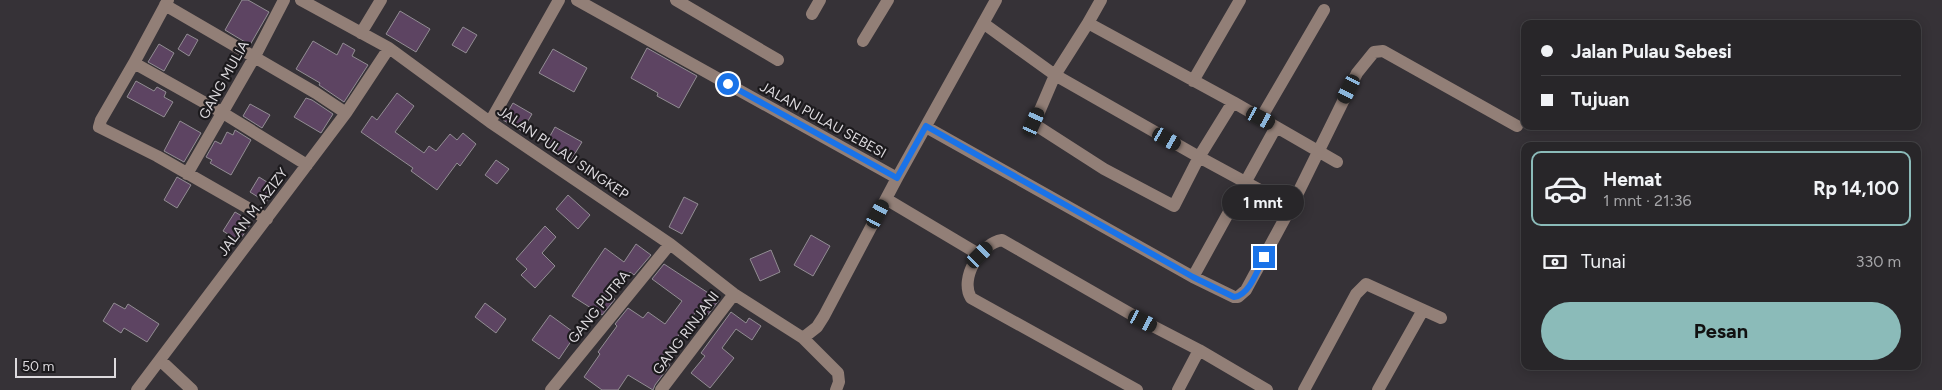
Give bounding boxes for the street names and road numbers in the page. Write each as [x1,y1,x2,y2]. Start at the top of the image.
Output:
street label: GANG MULIA [195,37,253,122]
street label: JALAN PULAU SEBESI [757,78,889,162]
street label: JALAN PULAU SINGKEP [494,103,632,203]
street label: JALAN M. AZIZY [214,164,292,259]
street label: GANG PUTRA [564,267,634,347]
street label: GANG RINJANI [649,288,723,378]

